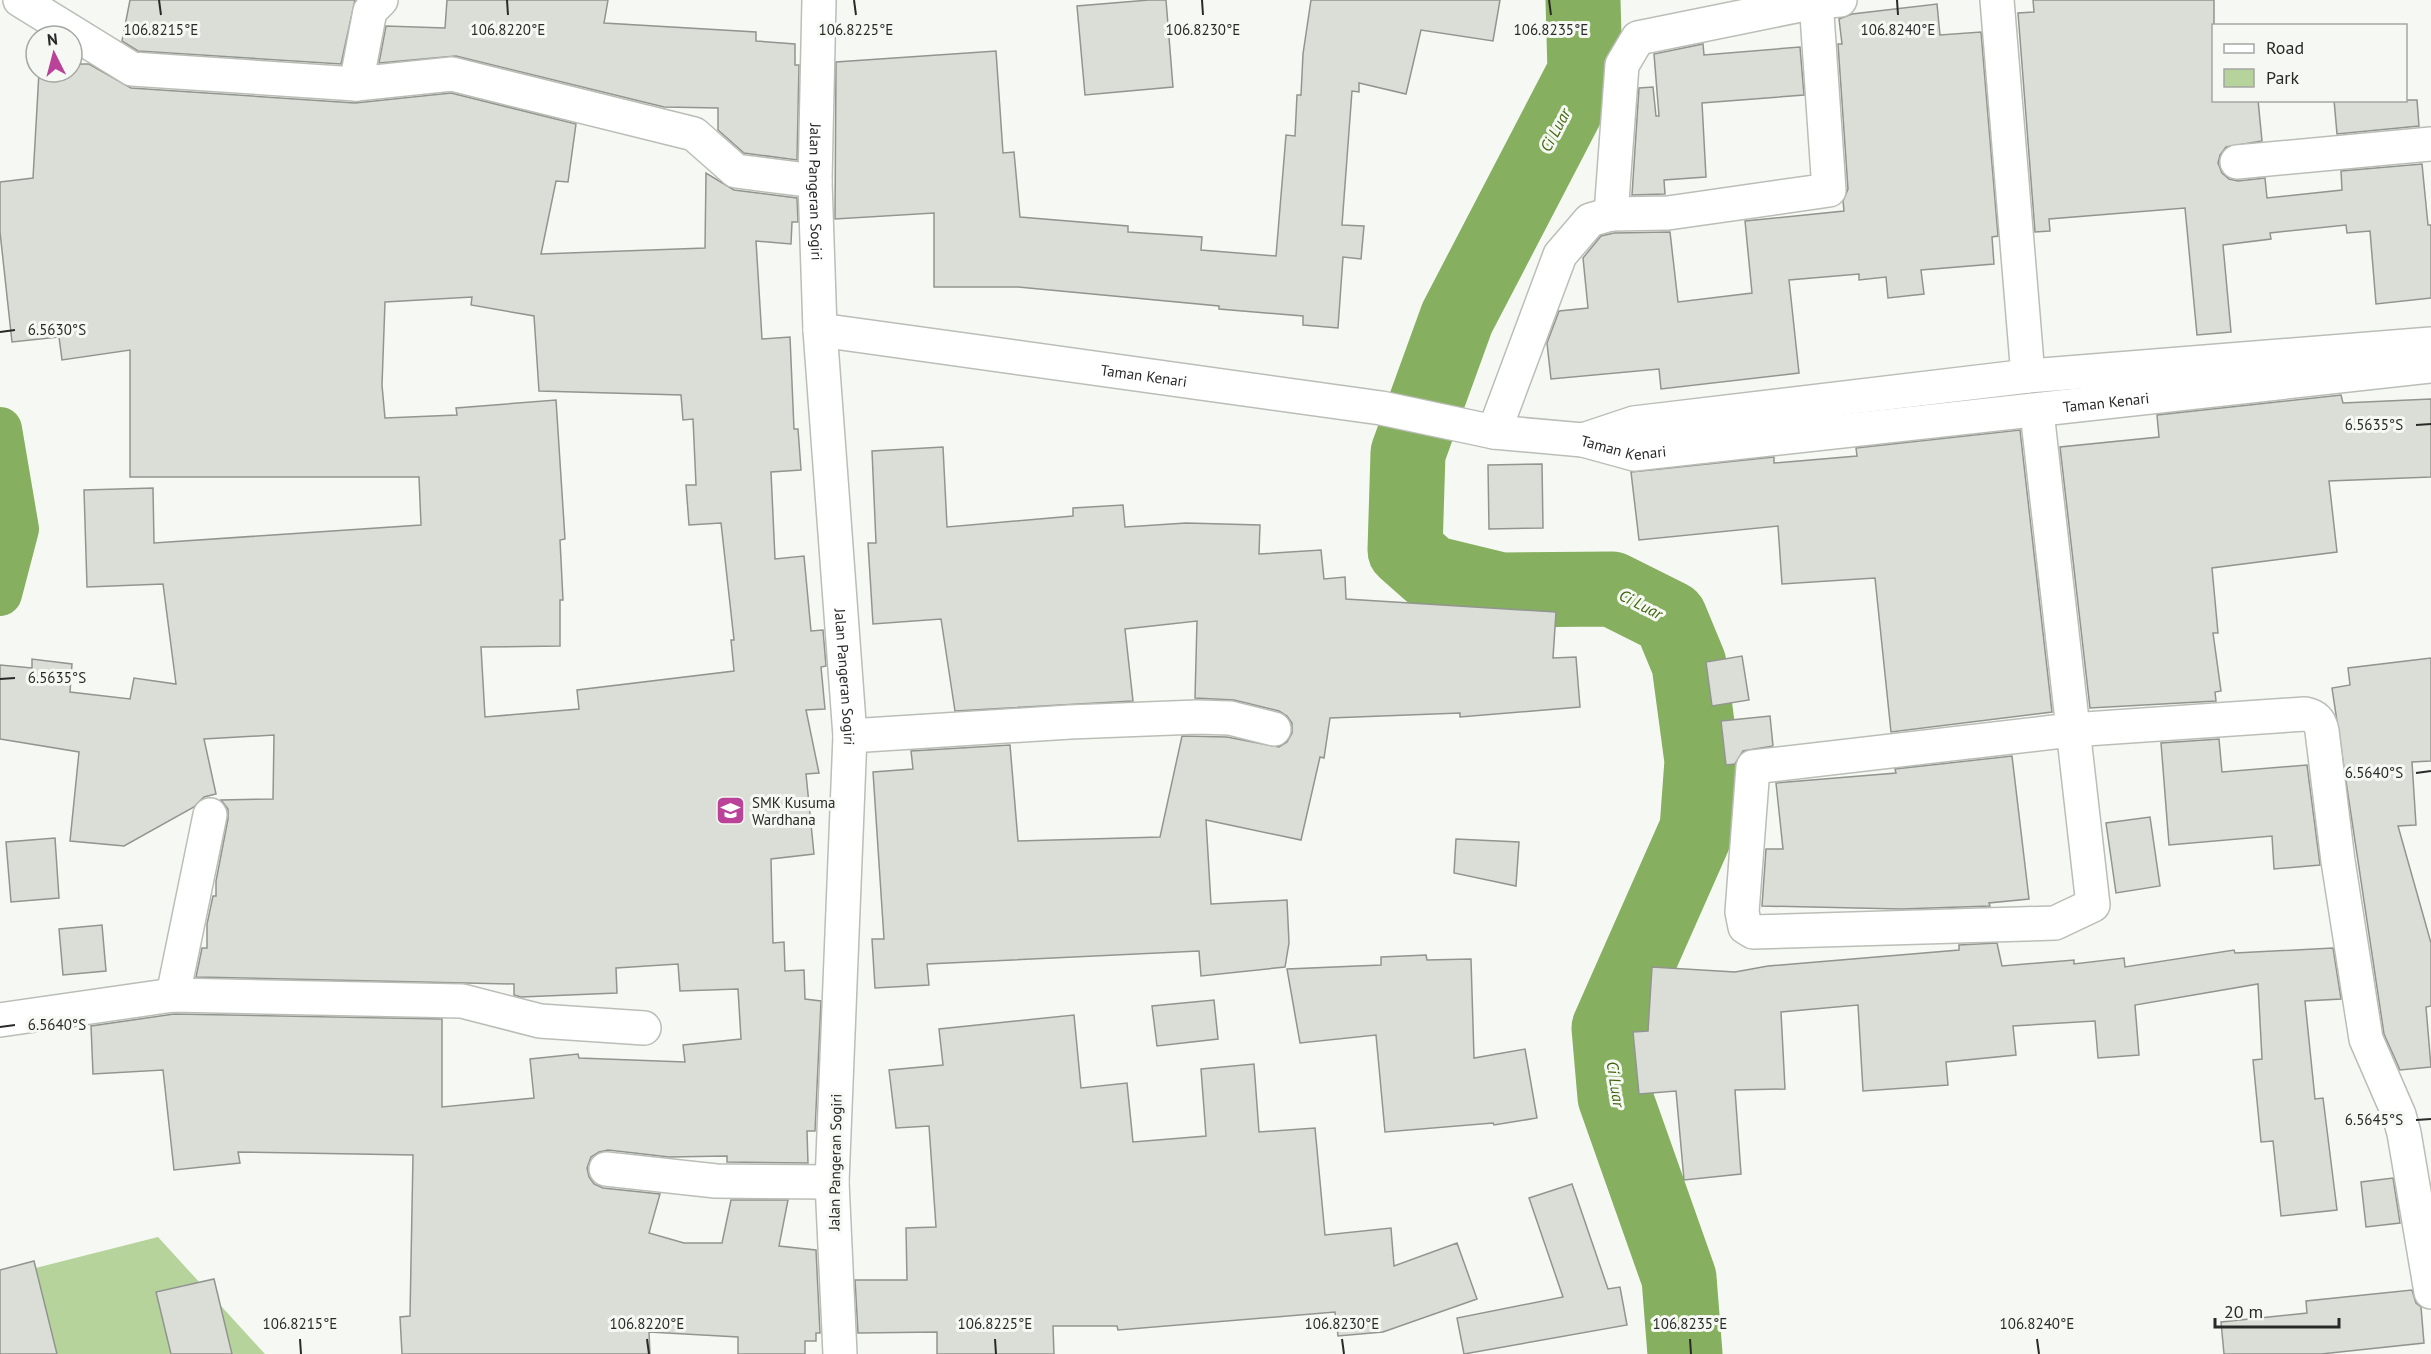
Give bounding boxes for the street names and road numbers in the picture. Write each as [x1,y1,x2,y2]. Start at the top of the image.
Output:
street label: Jalan Pangeran Sogiri [805,122,827,261]
street label: Taman Kenari [1100,360,1188,390]
street label: Taman Kenari [2062,388,2150,416]
street label: Taman Kenari [1579,430,1667,463]
street label: Jalan Pangeran Sogiri [831,607,859,746]
street label: Jalan Pangeran Sogiri [824,1093,846,1232]

